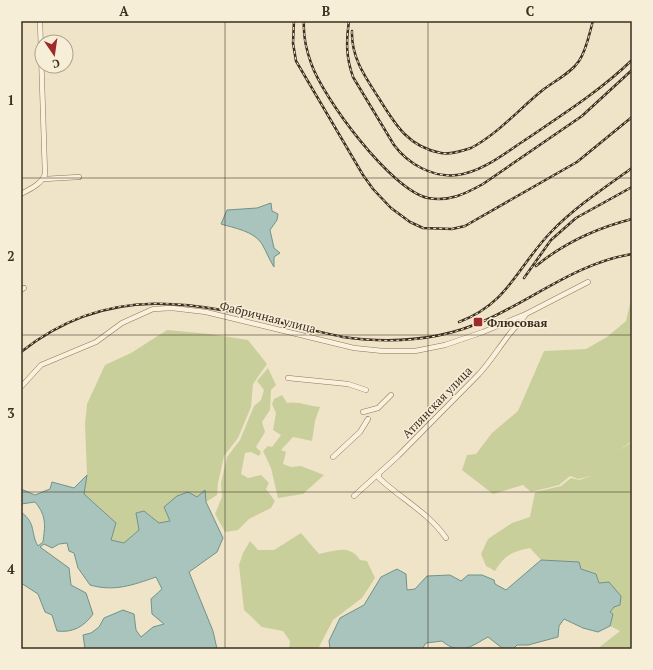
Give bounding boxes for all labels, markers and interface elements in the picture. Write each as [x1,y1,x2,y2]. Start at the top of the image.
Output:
text: A [119,2,129,20]
text: B [322,2,330,20]
text: C [526,2,534,20]
north arrow [34,34,74,74]
text: С [51,56,61,71]
text: 1 [7,91,15,109]
text: 2 [7,247,15,265]
street label: Фабричная улица [218,298,318,336]
place label: Флюсовая [487,315,548,330]
marker: Флюсовая [472,316,484,328]
street label: Атлянская улица [399,363,475,441]
text: 3 [7,404,15,422]
text: 4 [7,560,15,578]

